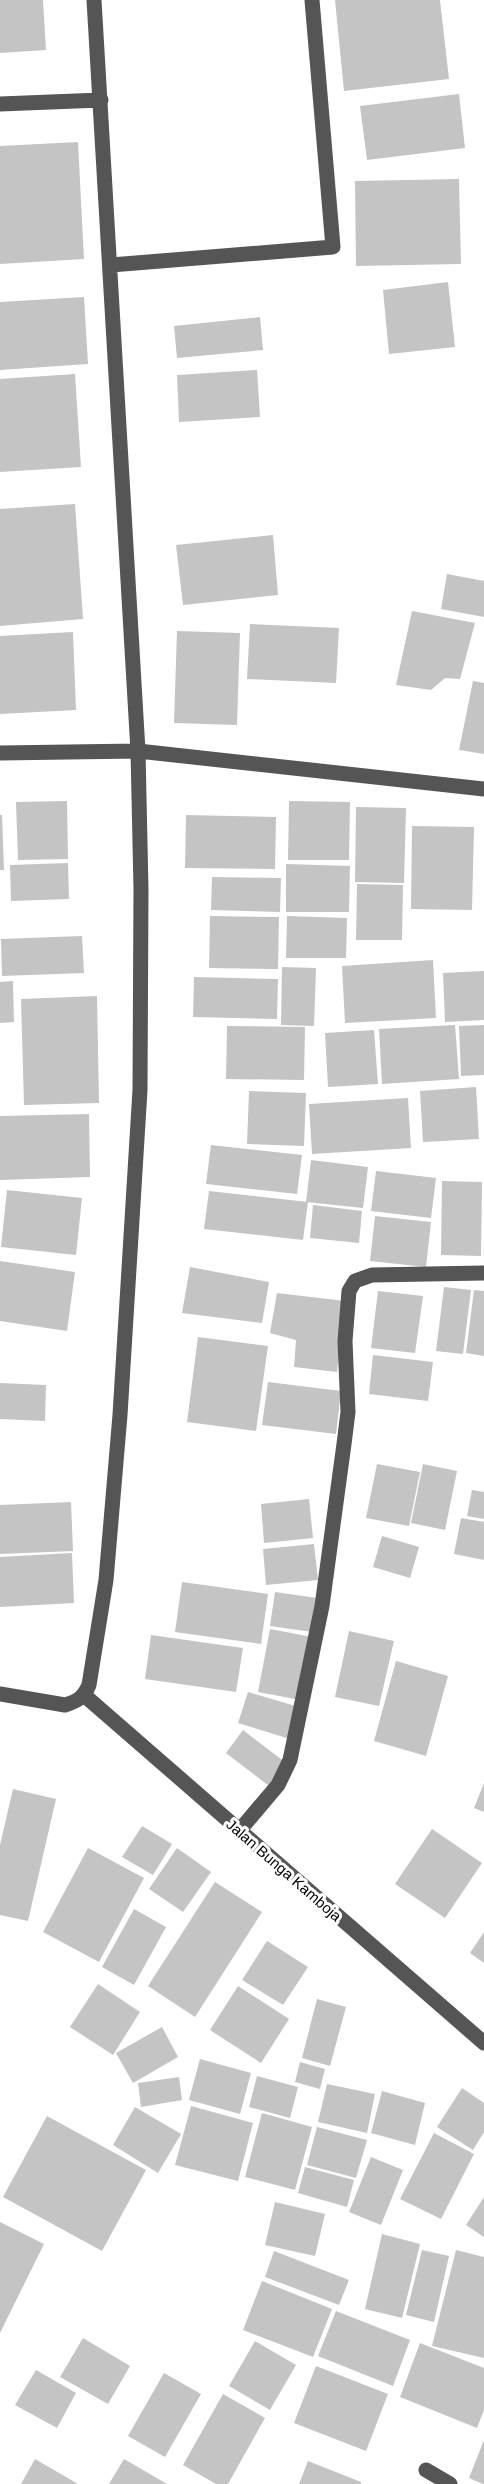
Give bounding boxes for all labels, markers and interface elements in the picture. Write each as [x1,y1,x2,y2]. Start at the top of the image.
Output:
street label: Jalan Bunga Kamboja [223,1815,345,1925]

